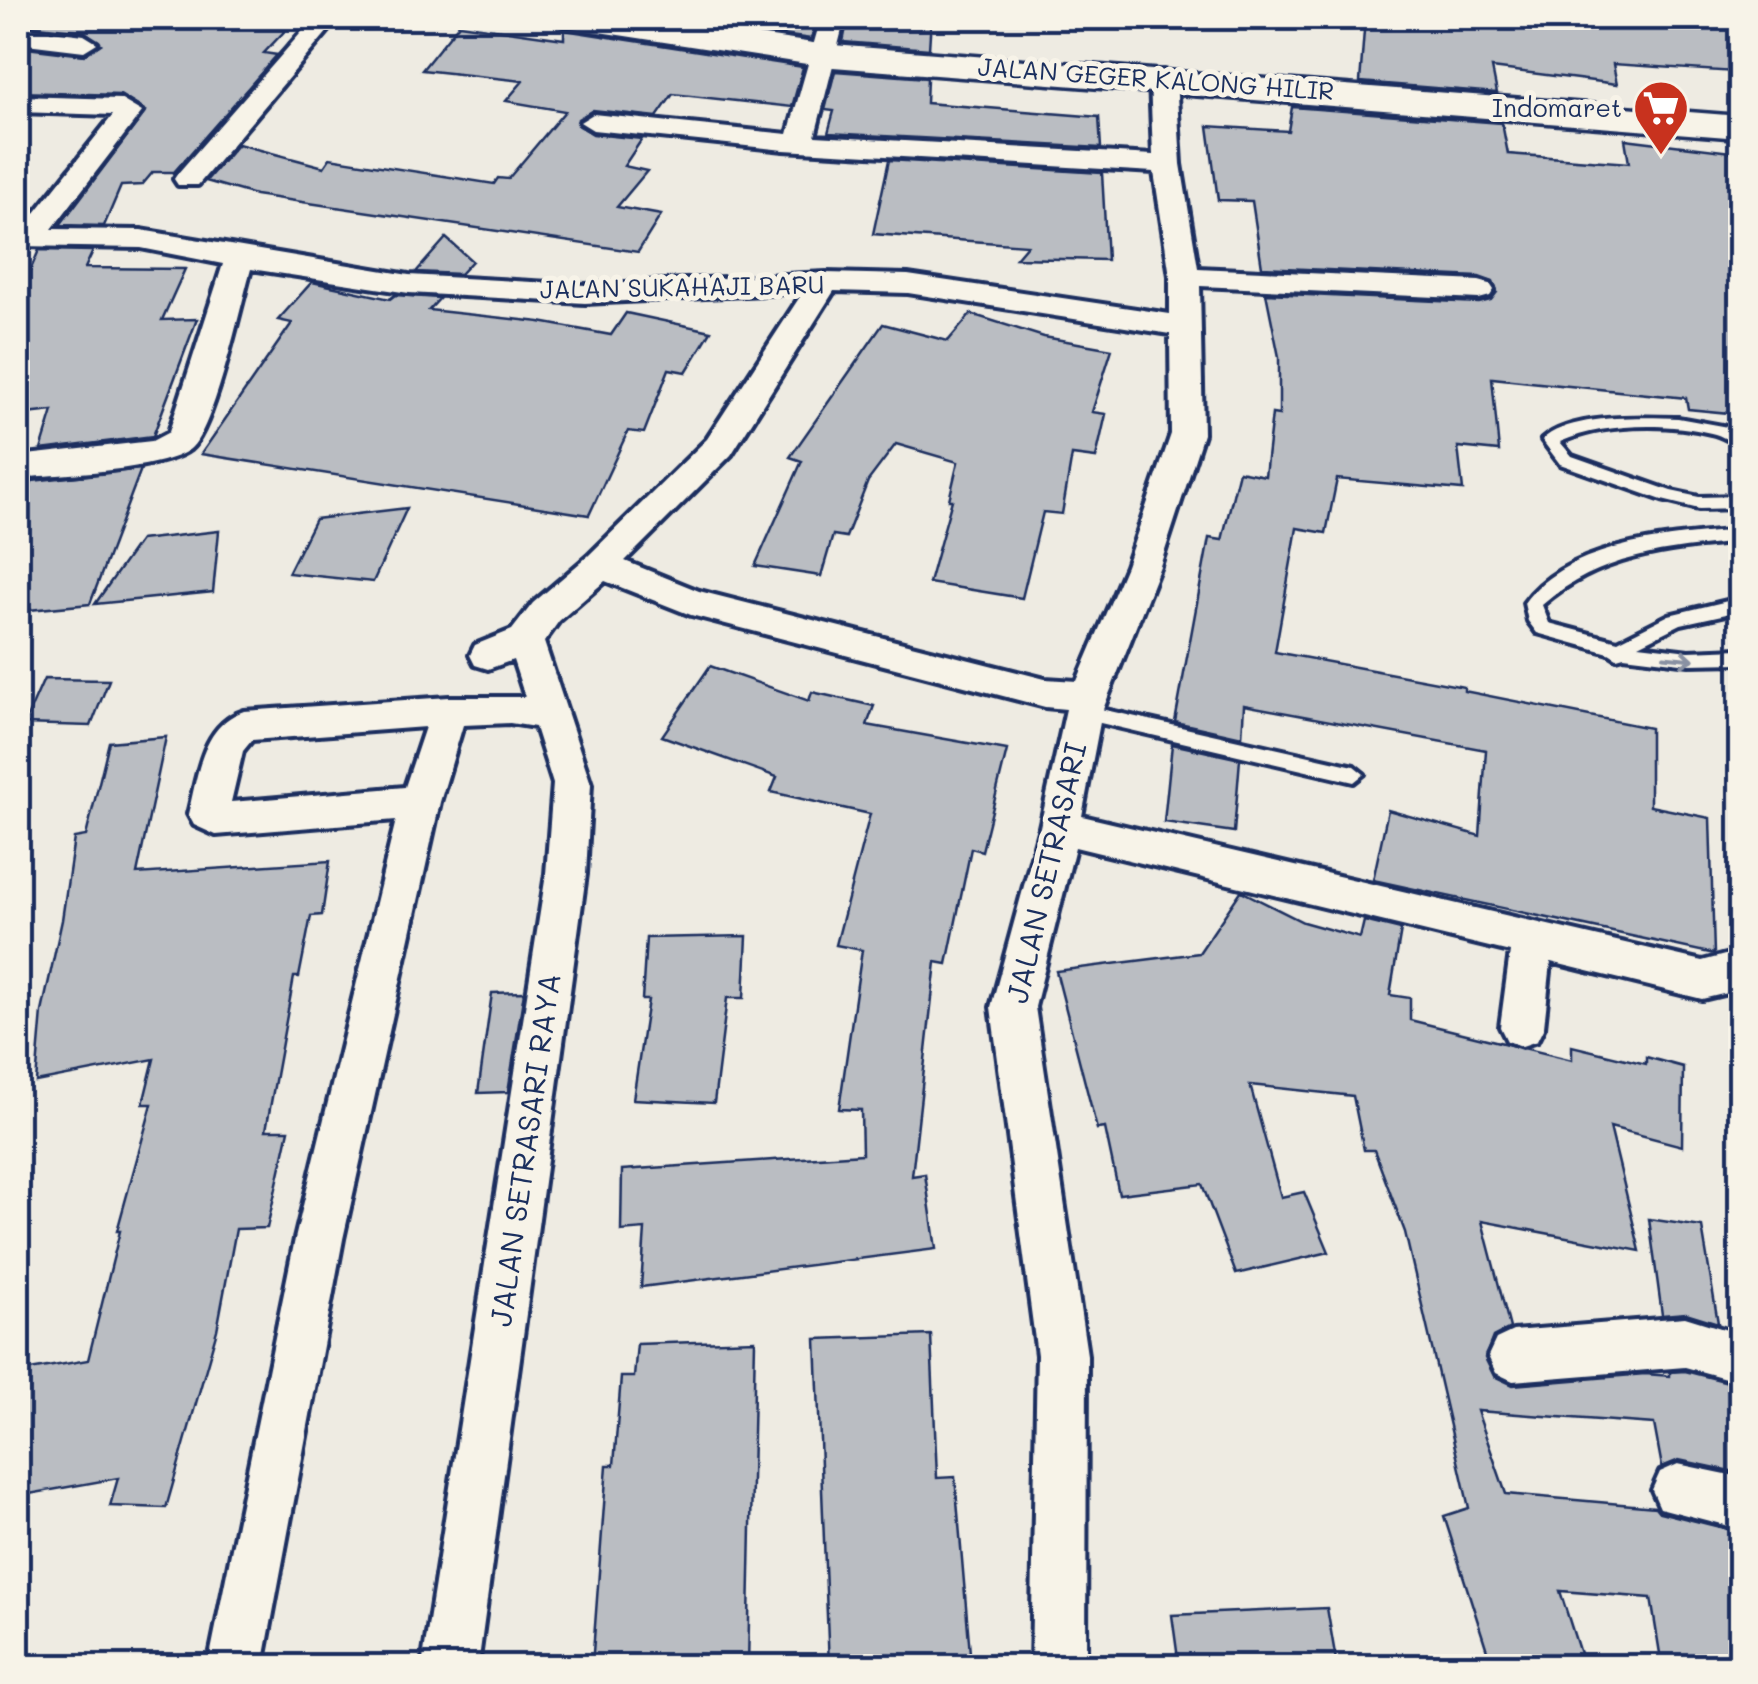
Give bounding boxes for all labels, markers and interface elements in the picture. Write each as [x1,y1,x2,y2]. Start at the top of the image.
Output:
street label: JALAN GEGER KALONG HILIR [977,50,1335,106]
supermarket icon: Indomaret [1631,78,1691,157]
place label: Indomaret [1492,91,1622,123]
street label: JALAN SUKAHAJI BARU [539,268,824,304]
one-way arrow [1662,649,1694,668]
street label: JALAN SETRASARI [996,738,1094,1007]
street label: JALAN SETRASARI RAYA [479,971,569,1329]

